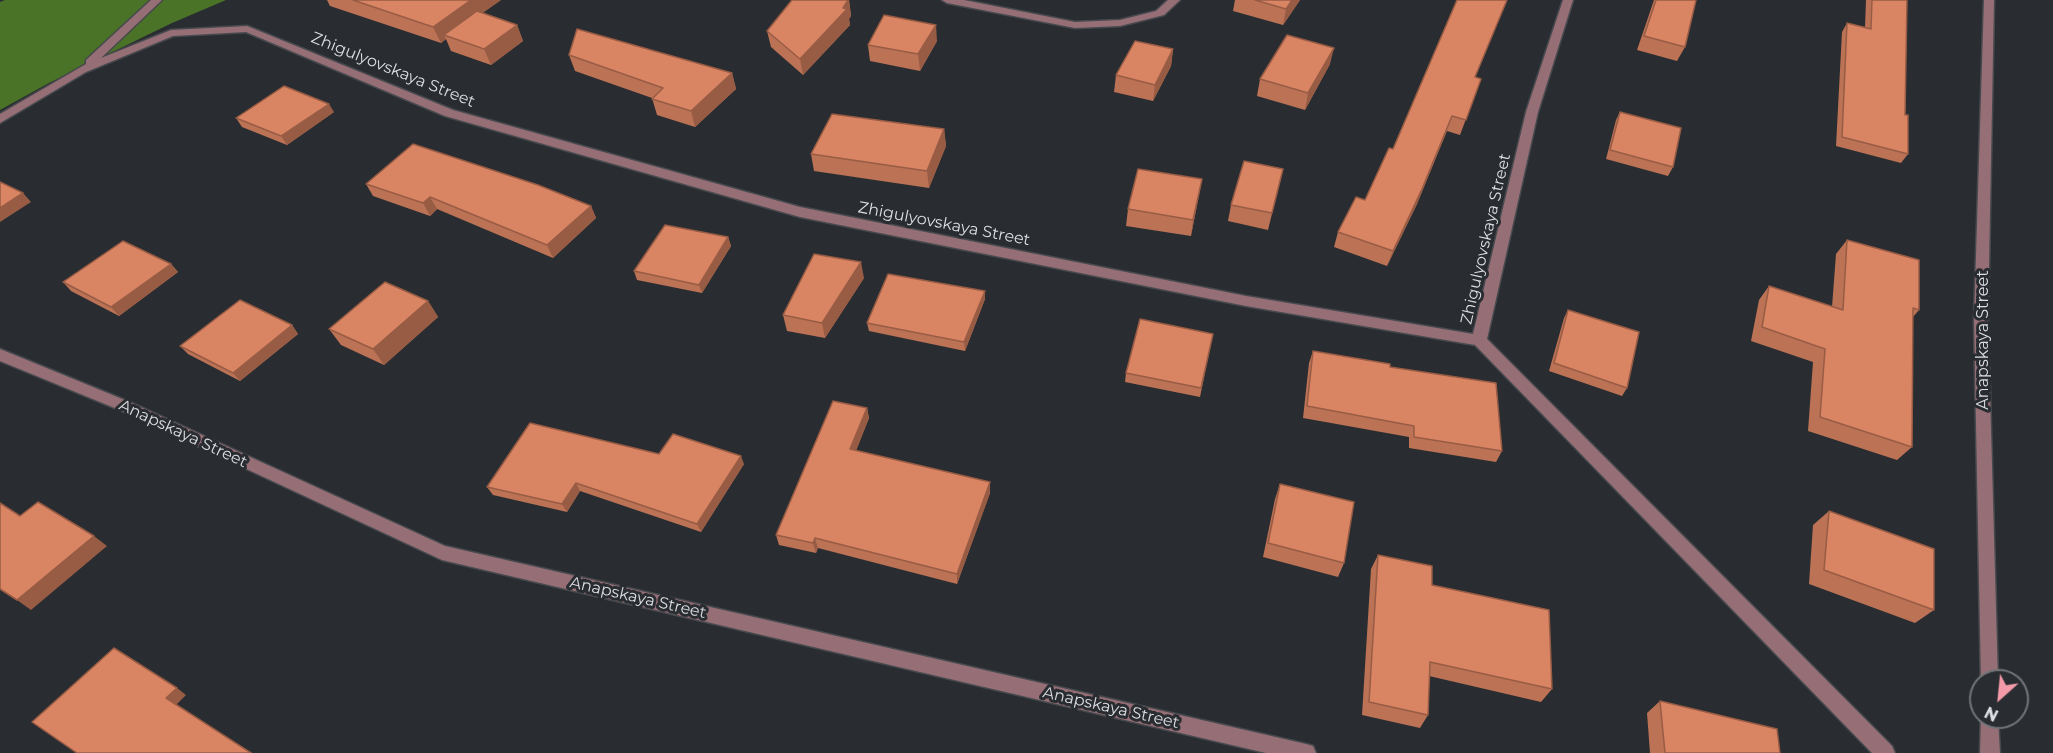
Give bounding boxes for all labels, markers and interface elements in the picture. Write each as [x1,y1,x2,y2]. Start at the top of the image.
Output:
street label: Zhigulyovskaya Street [308,28,478,112]
street label: Zhigulyovskaya Street [1457,152,1515,326]
street label: Zhigulyovskaya Street [856,198,1032,250]
street label: Anapskaya Street [1973,270,1993,410]
street label: Anapskaya Street [116,396,250,472]
street label: Anapskaya Street [568,573,708,623]
north arrow [1969,669,2029,729]
street label: Anapskaya Street [1041,683,1181,733]
text: N [1981,702,2002,725]

